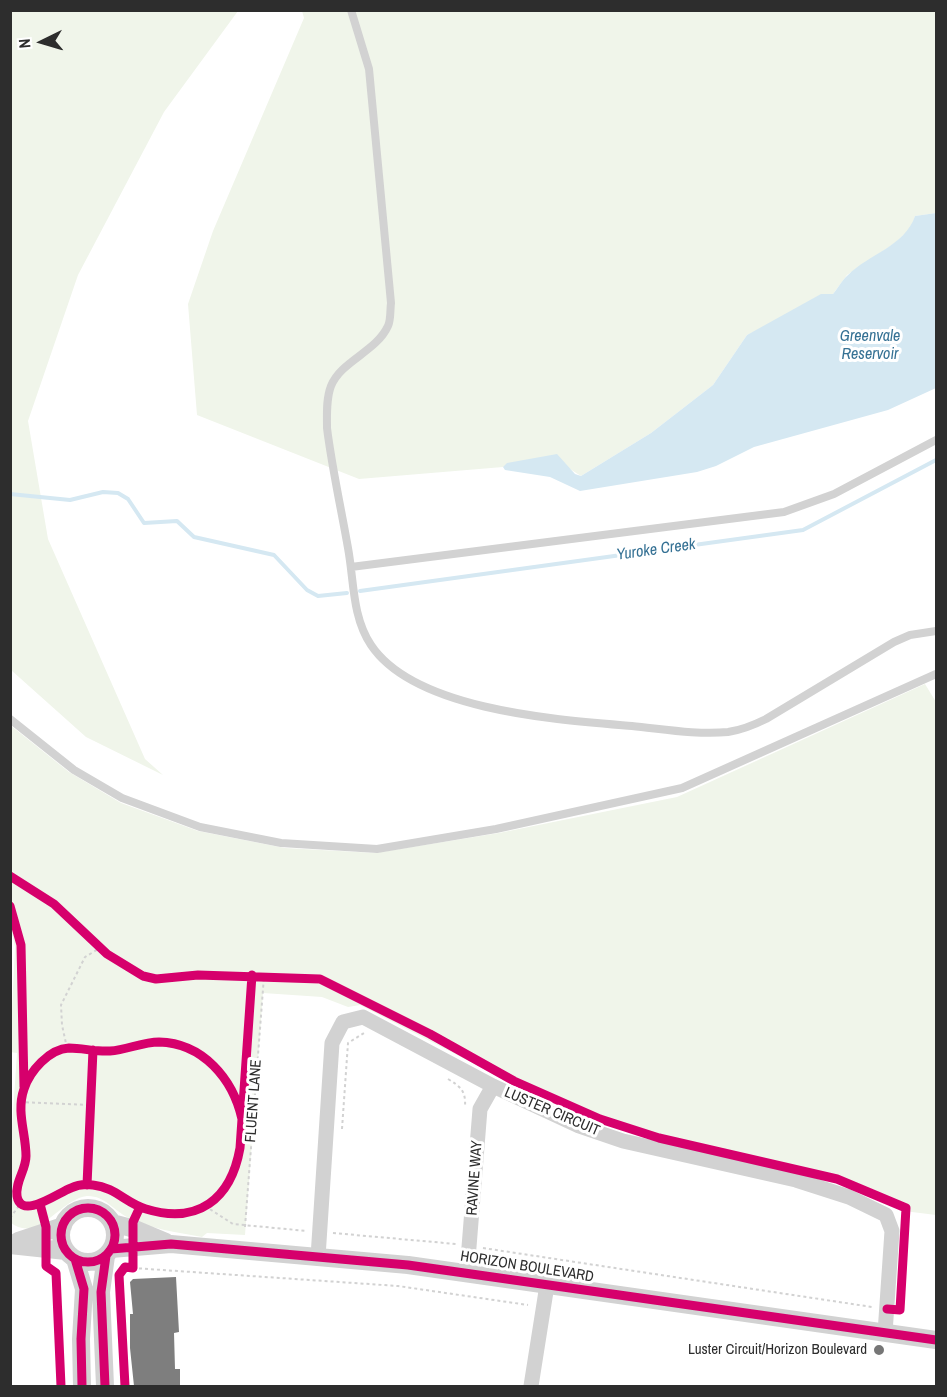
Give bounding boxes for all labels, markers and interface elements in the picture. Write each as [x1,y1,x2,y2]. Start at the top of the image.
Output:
north arrow [12,12,72,72]
text: N [13,38,35,49]
water label: Greenvale Reservoir [840,327,900,365]
water label: Yuroke Creek [615,535,697,565]
street label: FLUENT LANE [242,1059,266,1143]
street label: LUSTER CIRCUIT [502,1084,602,1140]
street label: RAVINE WAY [463,1140,487,1216]
street label: HORIZON BOULEVARD [459,1248,595,1286]
place label: Luster Circuit/Horizon Boulevard [688,1341,867,1359]
marker: Luster Circuit/Horizon Boulevard [872,1343,886,1357]

